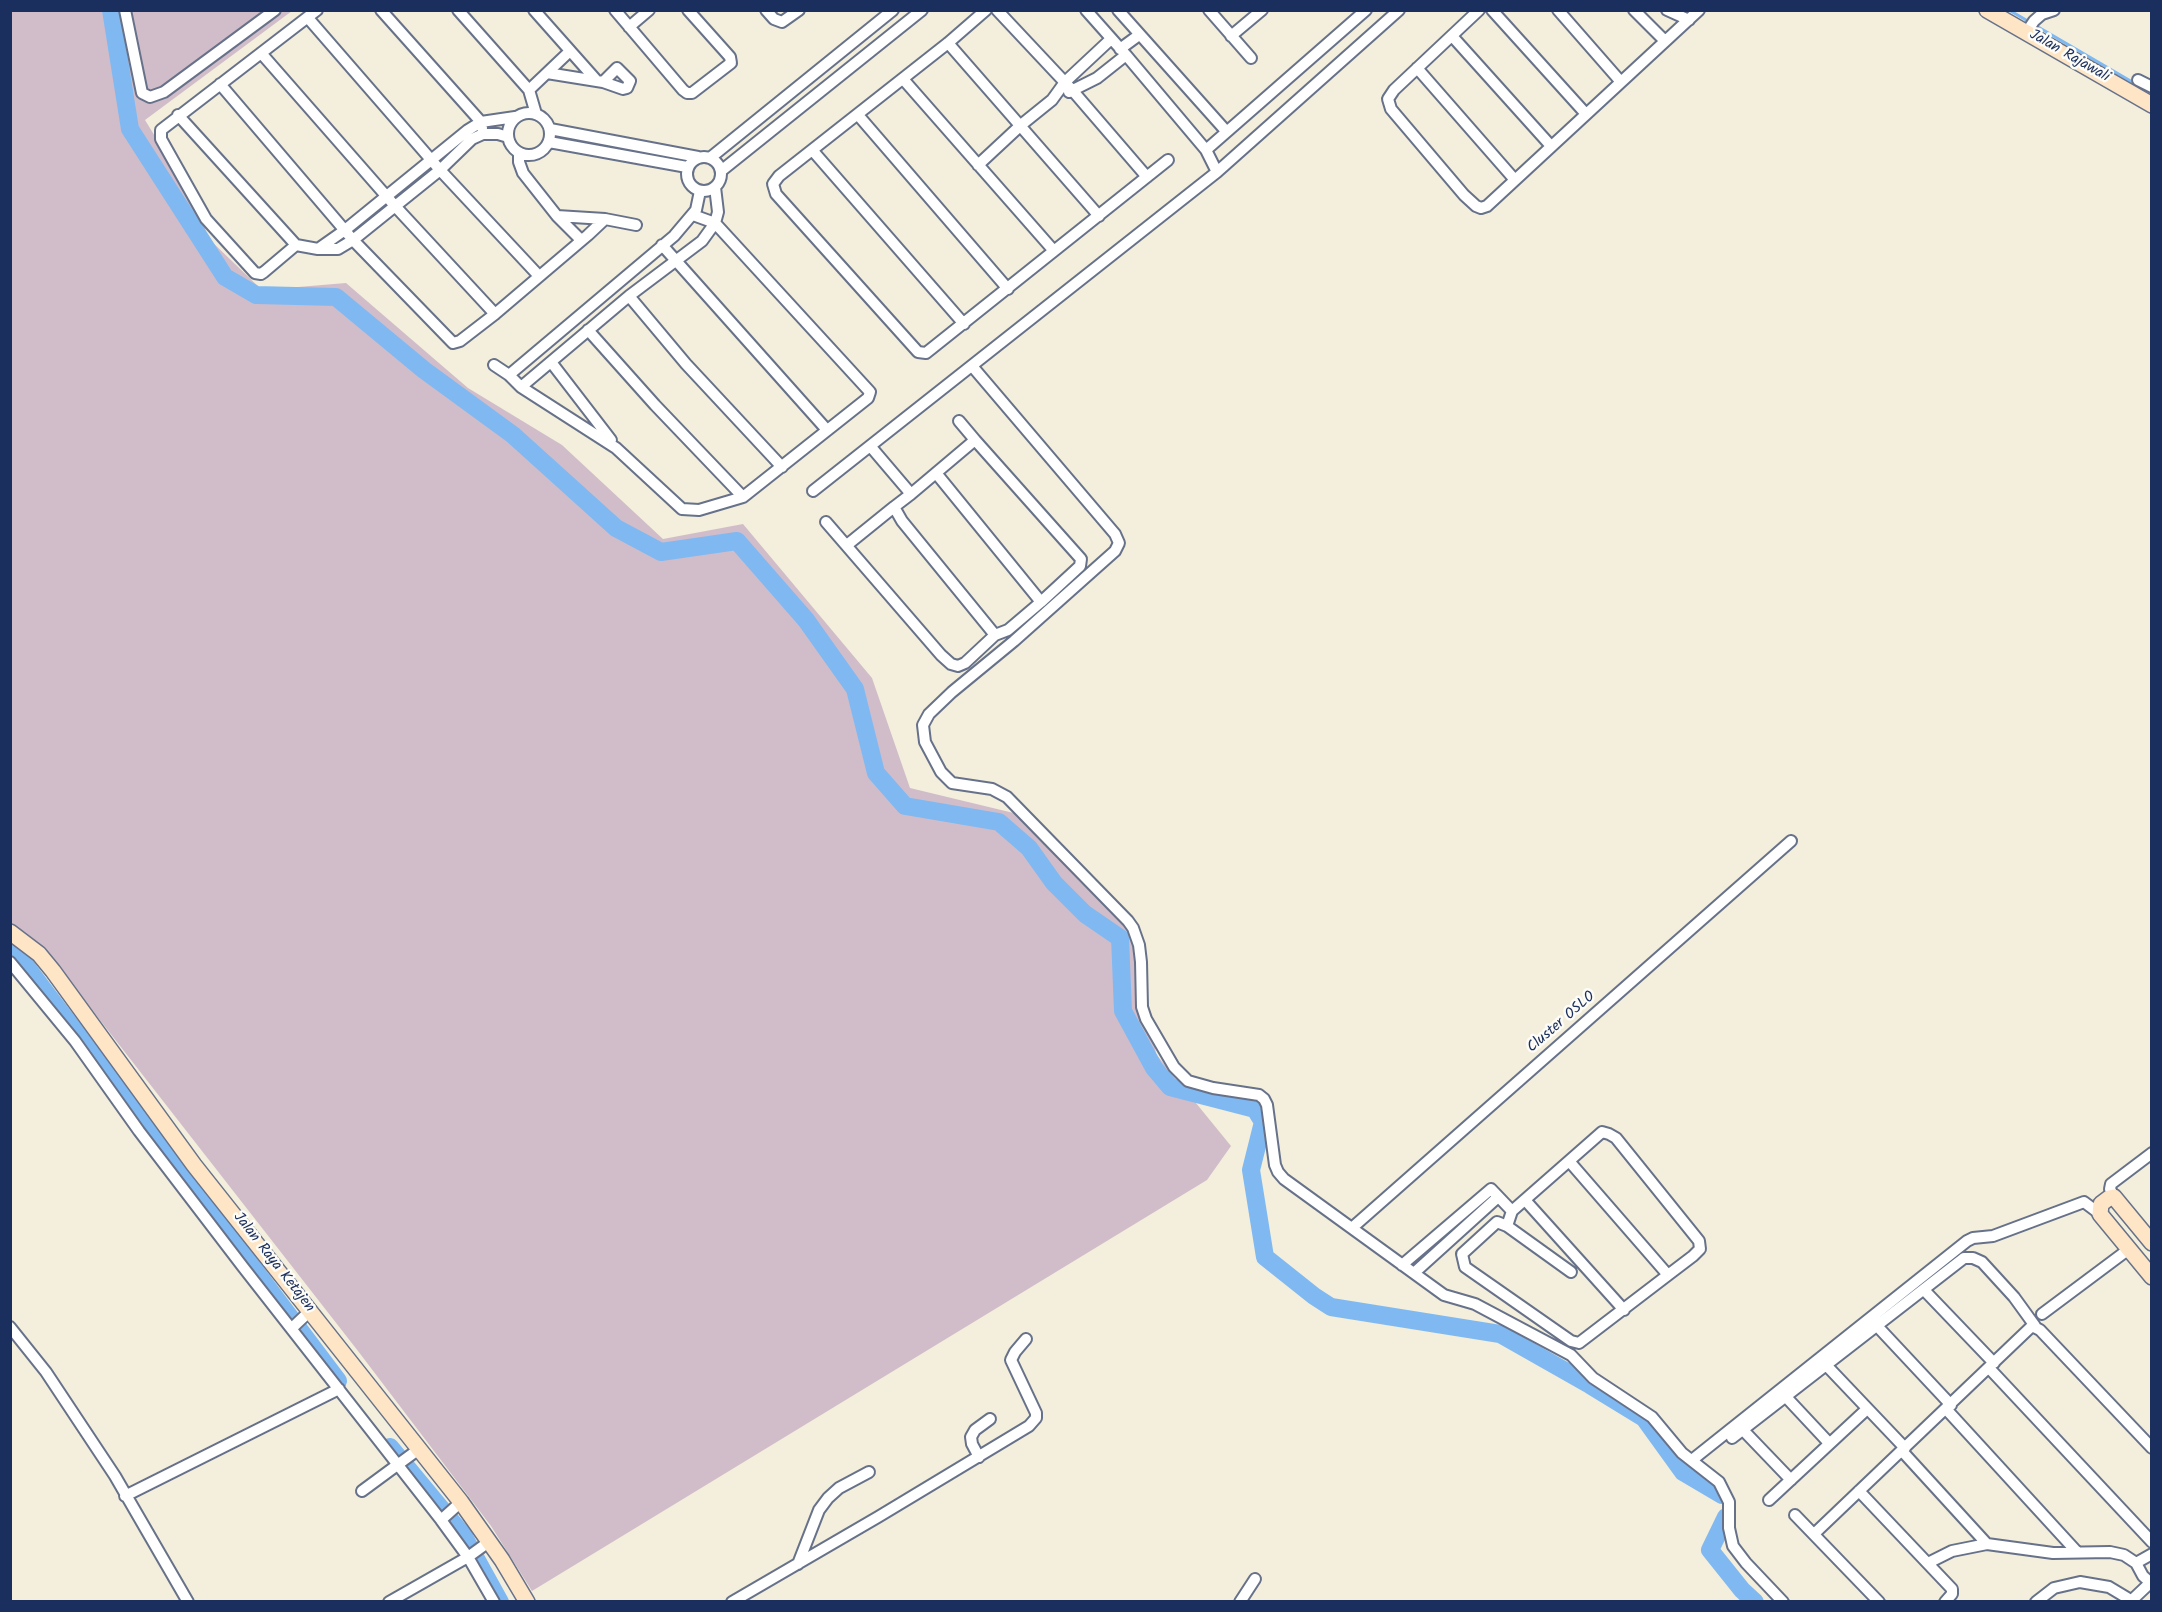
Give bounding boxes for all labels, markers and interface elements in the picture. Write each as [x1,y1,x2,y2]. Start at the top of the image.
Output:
street label: Jalan Rajawali [2026,27,2112,87]
street label: Cluster OSLO [1524,989,1600,1057]
street label: Jalan Raya Ketajen [228,1210,318,1316]

